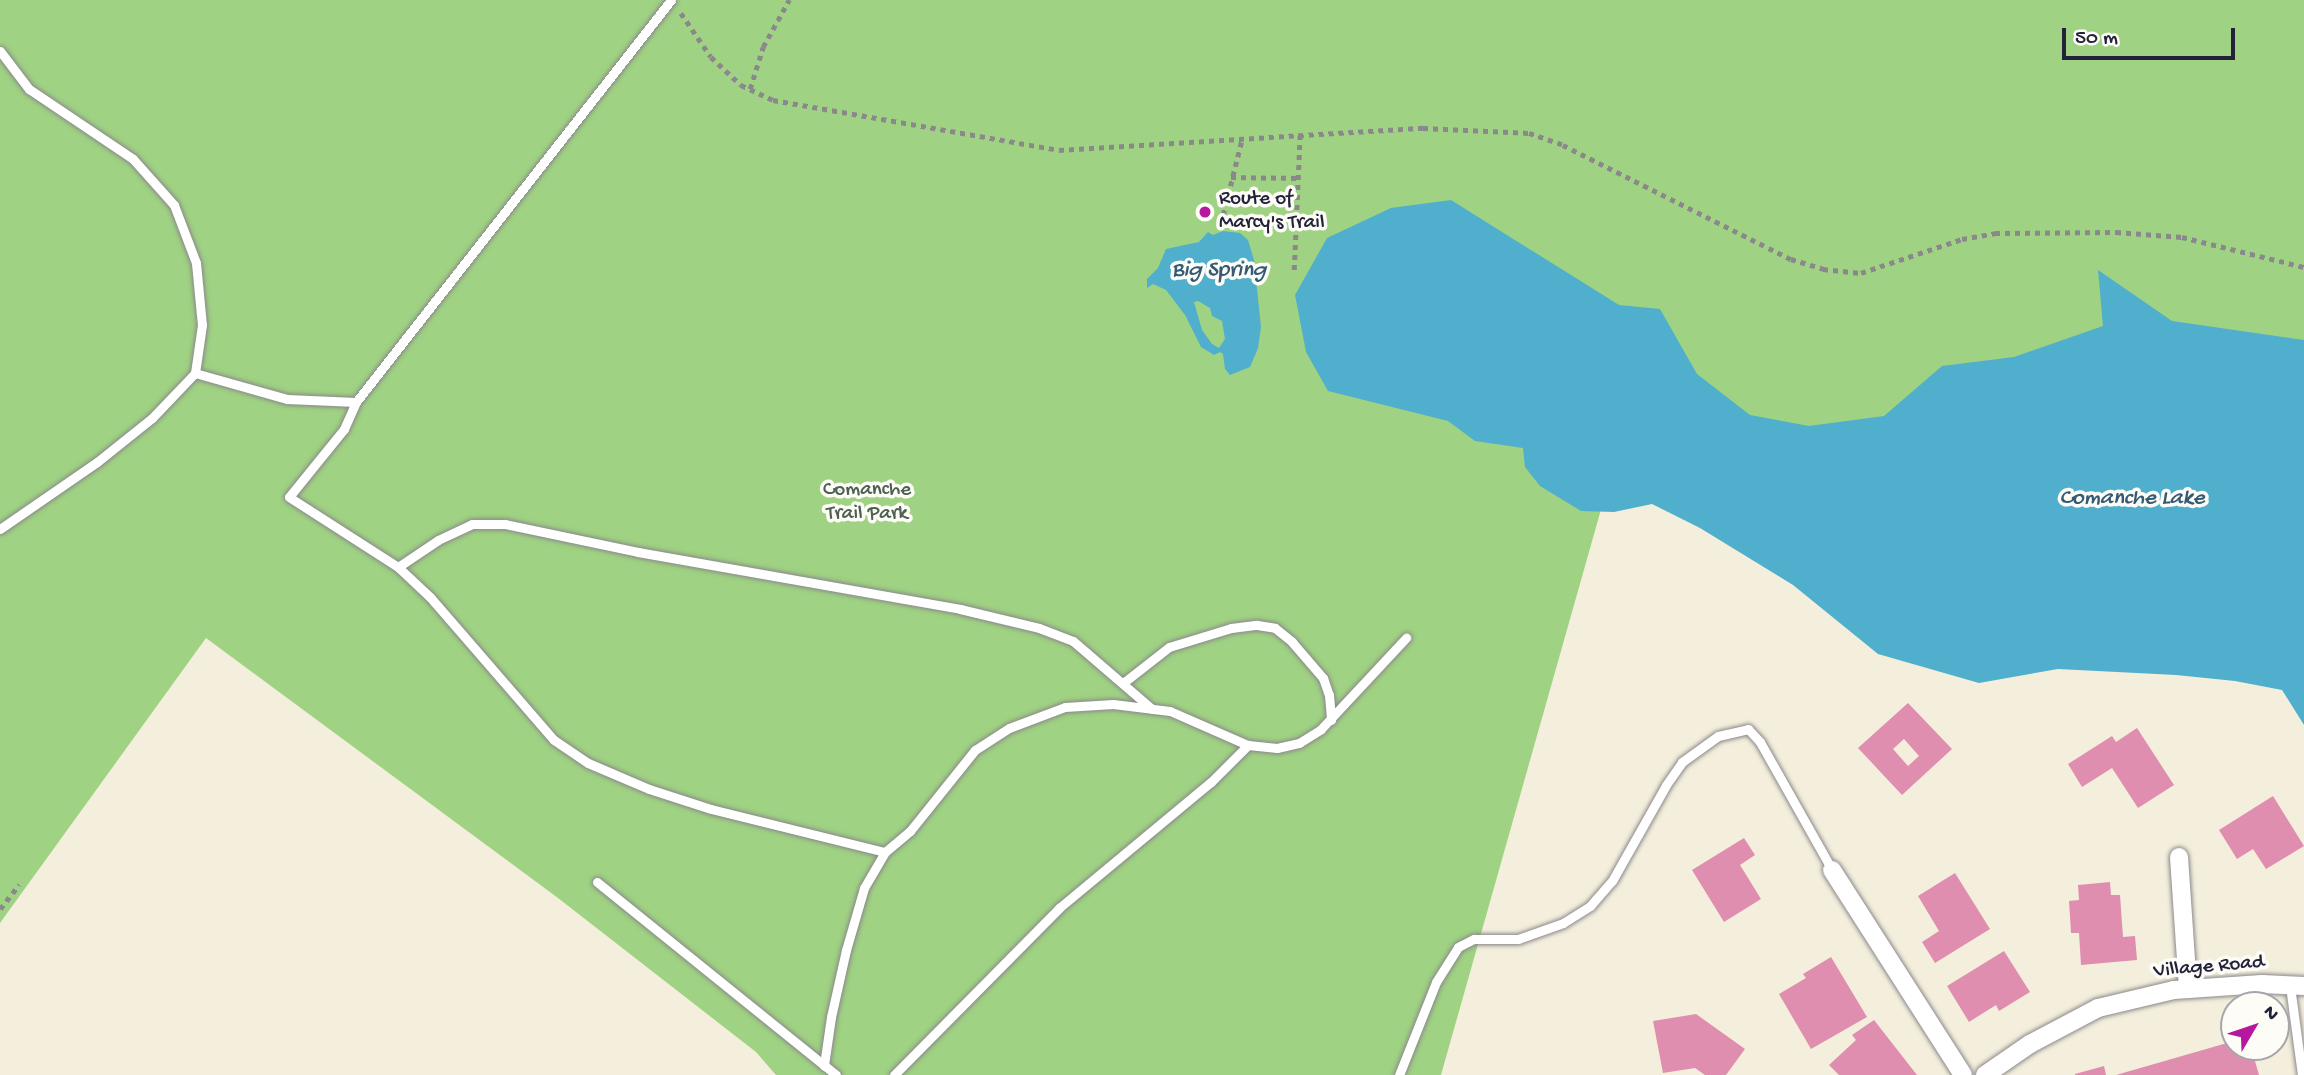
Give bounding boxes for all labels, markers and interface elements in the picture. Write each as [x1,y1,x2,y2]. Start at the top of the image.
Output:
scale bar [2066,14,2239,58]
text: 50 m [2075,27,2118,52]
place label: Route of Marcy's Trail [1219,187,1325,237]
marker: Route of Marcy's Trail [1197,204,1213,220]
water label: Big Spring [1172,257,1266,285]
park label: Comanche Trail Park [823,478,911,528]
water label: Comanche Lake [2059,485,2205,513]
street label: Village Road [2153,951,2265,985]
north arrow [2220,991,2290,1061]
text: N [2257,1002,2283,1026]

